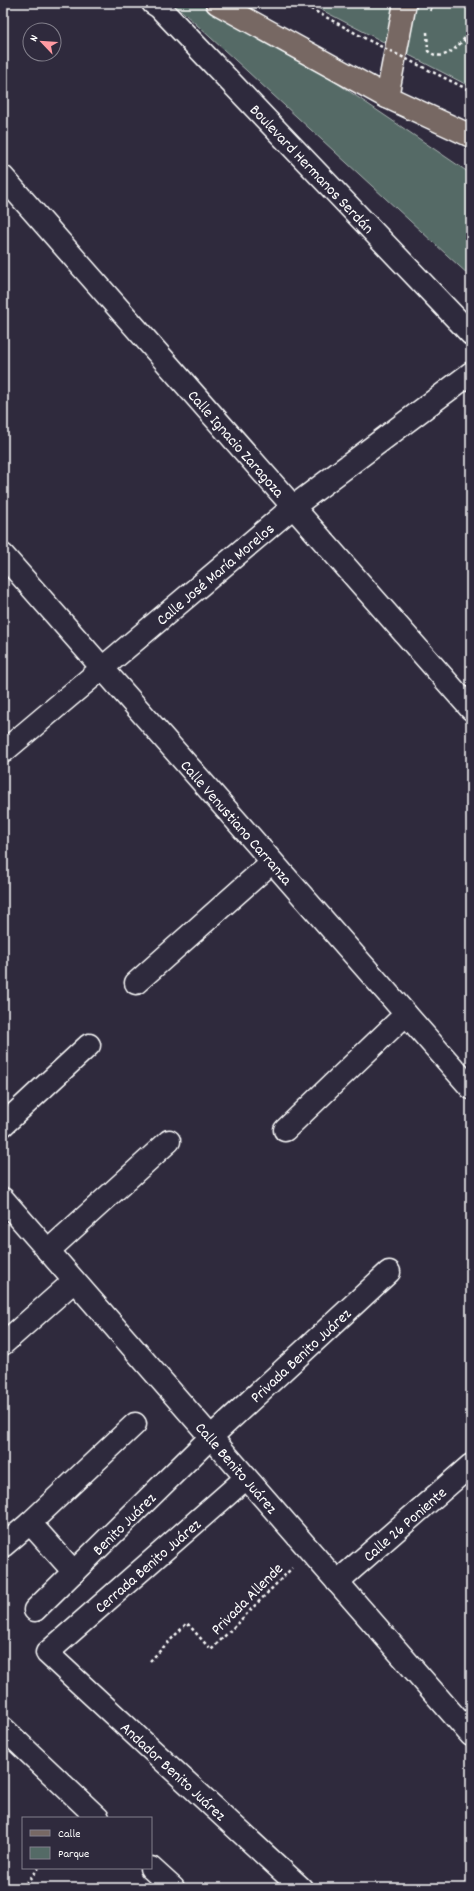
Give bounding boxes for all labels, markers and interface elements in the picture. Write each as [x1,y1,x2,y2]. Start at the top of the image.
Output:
north arrow [22,22,62,62]
text: N [26,32,43,44]
street label: Boulevard Hermanos Serdán [243,100,378,240]
street label: Calle Ignacio Zaragoza [181,386,289,504]
street label: Calle José María Morelos [152,518,280,632]
street label: Calle Venustiano Carranza [174,756,297,891]
street label: Privada Benito Juárez [246,1304,357,1409]
street label: Calle Benito Juárez [189,1418,282,1520]
street label: Calle 26 Poniente [359,1482,453,1568]
street label: Benito Juárez [88,1488,162,1562]
street label: Cerrada Benito Juárez [90,1514,207,1620]
street label: Privada Allende [206,1558,289,1641]
street label: Andador Benito Juárez [114,1717,230,1827]
legend [22,1817,152,1869]
text: Calle [58,1826,81,1843]
text: Parque [58,1846,89,1863]

